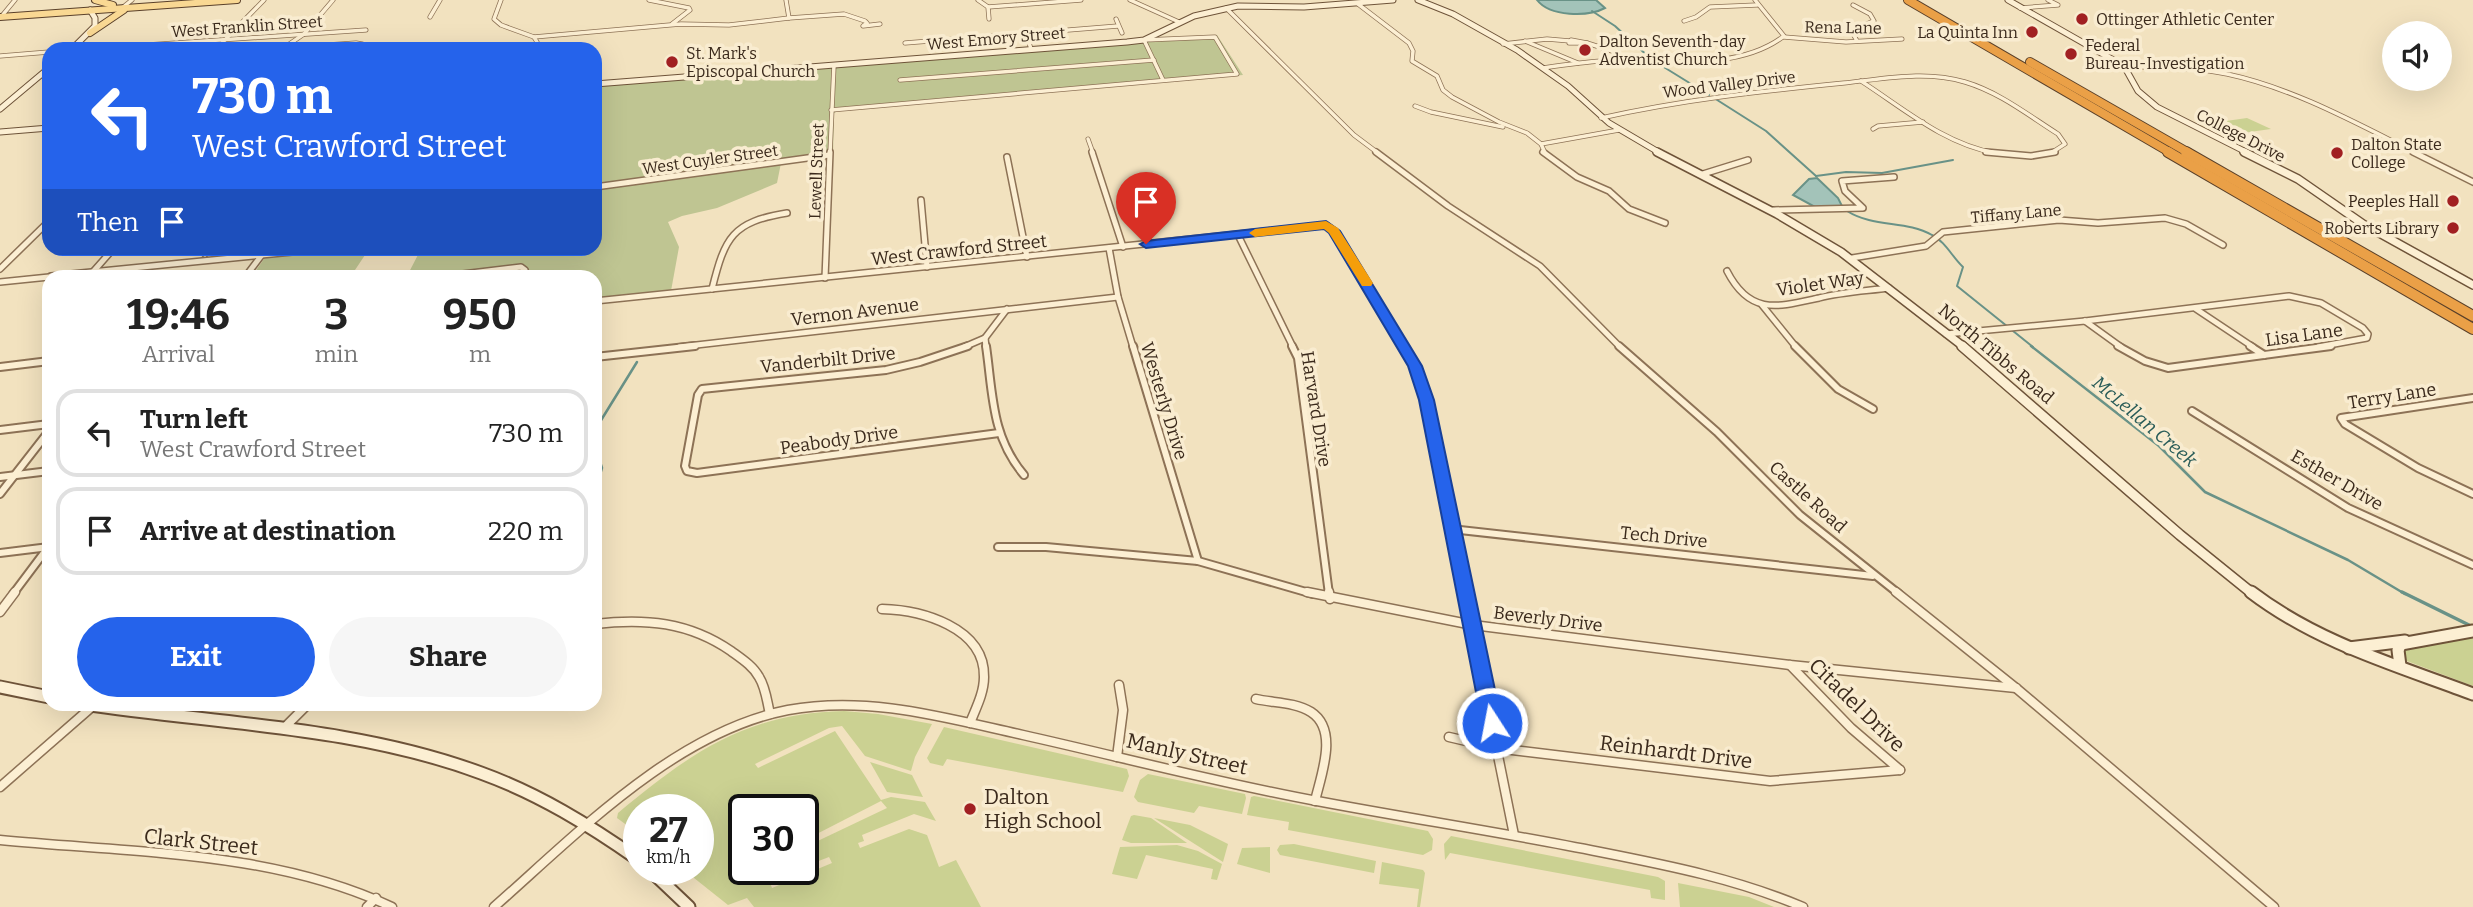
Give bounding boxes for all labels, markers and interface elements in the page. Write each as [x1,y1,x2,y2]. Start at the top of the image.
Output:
place label: Ottinger Athletic Center [2096,10,2274,29]
marker: Ottinger Athletic Center [2074,11,2090,27]
street label: West Franklin Street [171,12,323,41]
street label: Rena Lane [1804,17,1882,38]
map controls [2382,21,2452,91]
button: sound [2382,21,2452,91]
street label: West Emory Street [926,23,1066,54]
place label: La Quinta Inn [1917,23,2018,42]
marker: La Quinta Inn [2024,24,2040,40]
place label: Dalton Seventh-day Adventist Church [1599,32,1746,69]
place label: Federal Bureau-Investigation [2085,36,2244,73]
marker: Dalton Seventh-day Adventist Church [1577,42,1593,58]
place label: St. Mark's Episcopal Church [686,44,815,81]
marker: Federal Bureau-Investigation [2063,46,2079,62]
marker: St. Mark's Episcopal Church [664,54,680,70]
text: 730 m [192,67,333,126]
street label: Wood Valley Drive [1662,67,1796,102]
icon: left [77,70,168,161]
street label: College Drive [2193,105,2288,166]
street label: Lewell Street [805,123,828,219]
text: West Crawford Street [192,127,506,165]
place label: Dalton State College [2351,135,2442,172]
street label: West Cuyler Street [641,141,780,178]
marker: Dalton State College [2329,145,2345,161]
pin [1116,172,1176,244]
icon: arrive [1127,183,1165,221]
place label: Peeples Hall [2348,192,2439,211]
marker: Peeples Hall [2445,193,2461,209]
street label: Tiffany Lane [1970,200,2062,227]
icon: arrive [153,203,191,241]
text: Then [77,207,139,238]
place label: Roberts Library [2324,219,2440,238]
marker: Roberts Library [2445,220,2461,236]
street label: West Crawford Street [870,230,1049,270]
street label: Violet Way [1775,267,1866,301]
text: 19:46 [127,290,230,340]
text: 3 [324,290,348,340]
text: 950 [443,290,517,340]
street label: Vernon Avenue [790,293,920,331]
street label: North Tibbs Road [1934,299,2059,409]
street label: Lisa Lane [2264,319,2344,351]
text: Arrival [142,340,215,368]
text: min [315,340,358,368]
text: m [469,340,491,368]
street label: Westerly Drive [1136,340,1192,462]
street label: Vanderbilt Drive [759,342,897,378]
street label: Harvard Drive [1296,349,1336,469]
water label: McLellan Creek [2088,371,2202,472]
street label: Terry Lane [2346,378,2438,414]
text: Turn left [140,404,248,435]
icon: left [81,414,119,452]
text: 730 m [489,418,563,449]
street label: Peabody Drive [779,421,899,459]
text: West Crawford Street [140,435,366,463]
street label: Esther Drive [2287,445,2387,515]
street label: Castle Road [1765,456,1852,538]
icon: arrive [81,512,119,550]
text: Arrive at destination [140,516,395,547]
text: 220 m [488,516,563,547]
street label: Tech Drive [1619,521,1709,553]
street label: Beverly Drive [1492,601,1604,637]
button: Exit [77,617,315,697]
button: Share [329,617,567,697]
street label: Citadel Drive [1803,653,1911,757]
position arrow [1455,686,1529,760]
street label: Manly Street [1124,727,1250,781]
street label: Reinhardt Drive [1598,730,1754,774]
place label: Dalton High School [984,784,1102,834]
speed limit sign: 30 [728,794,819,885]
marker: Dalton High School [962,801,978,817]
text: 27 [649,809,688,851]
street label: Clark Street [143,823,260,861]
text: km/h [646,846,691,868]

